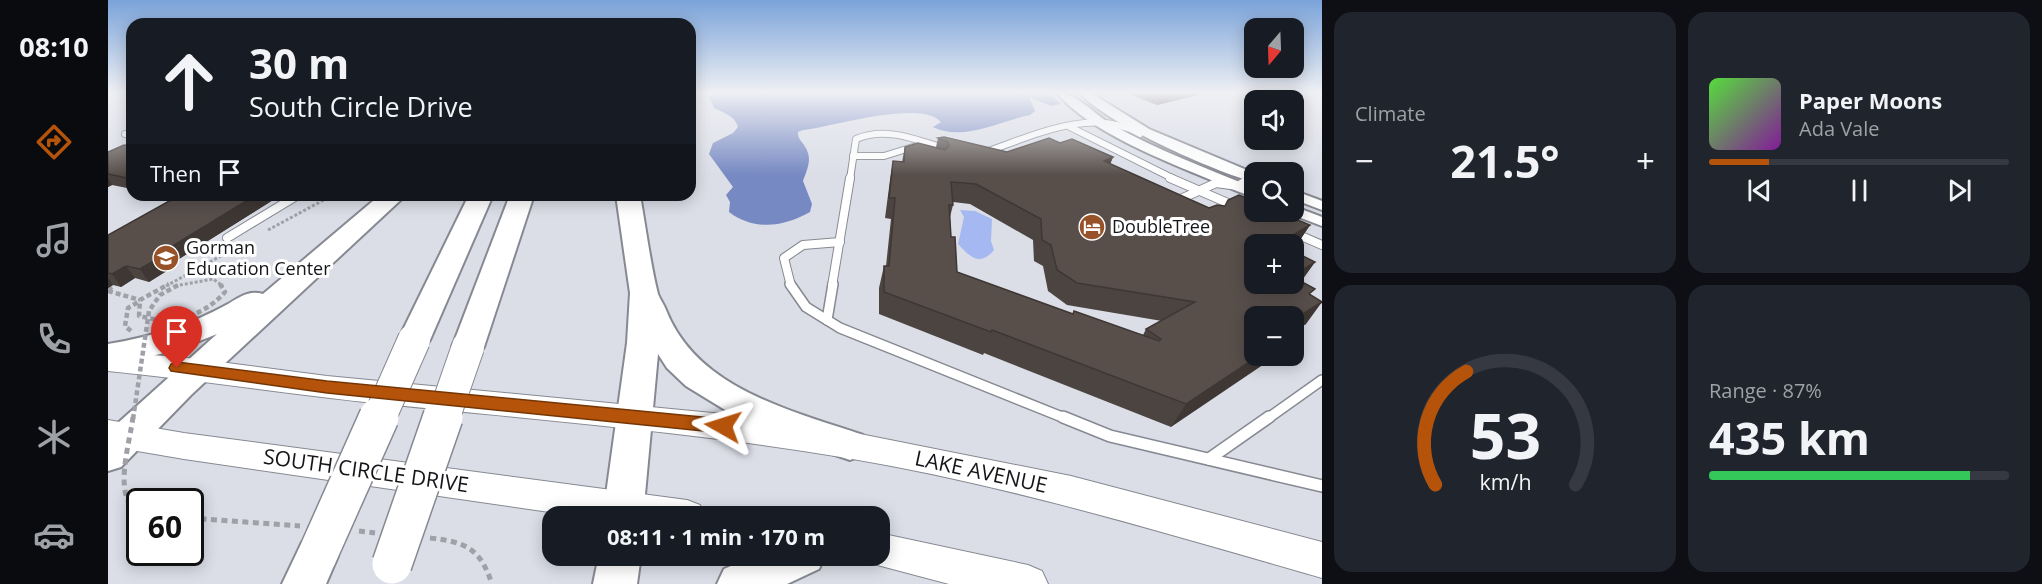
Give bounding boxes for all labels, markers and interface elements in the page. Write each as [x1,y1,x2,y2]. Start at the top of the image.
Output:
north arrow [1244,18,1304,78]
map controls [1244,18,1304,366]
text: 08:10 [19,28,89,65]
text: 30 m [249,34,349,91]
icon: ahead [150,42,228,120]
text: Paper Moons [1799,85,1942,115]
text: South Circle Drive [249,88,473,125]
button: sound [1244,90,1304,150]
text: Climate [1355,100,1426,127]
text: Ada Vale [1799,115,1880,142]
icon: directions [33,121,75,163]
text: 21.5° [1450,130,1560,191]
text: − [1355,138,1374,183]
text: + [1636,138,1655,183]
icon: arrive [213,156,246,189]
text: Then [150,158,201,188]
button: search [1244,162,1304,222]
icon: previous [1743,174,1776,207]
icon: pause [1843,174,1876,207]
icon: next [1943,174,1976,207]
hotel icon: DoubleTree [1077,212,1107,242]
place label: DoubleTree [1112,214,1210,238]
icon: music [33,219,75,261]
button: + [1244,234,1304,294]
place label: Gorman Education Center [186,235,331,280]
school or university icon: Gorman Education Center [151,243,181,273]
pin [151,306,202,368]
button: − [1244,306,1304,366]
icon: arrive [160,315,193,348]
icon: phone [33,318,75,360]
text: Range · 87% [1709,377,1822,404]
text: 53 [1469,392,1541,477]
position arrow [691,394,755,458]
text: 435 km [1709,407,1870,468]
icon: climate [33,416,75,458]
street label: SOUTH CIRCLE DRIVE [262,442,471,498]
street label: LAKE AVENUE [913,443,1050,499]
text: km/h [1479,468,1531,497]
speed limit sign: 60 [126,488,204,566]
icon: car [33,514,75,556]
text: 08:11 · 1 min · 170 m [607,521,825,551]

